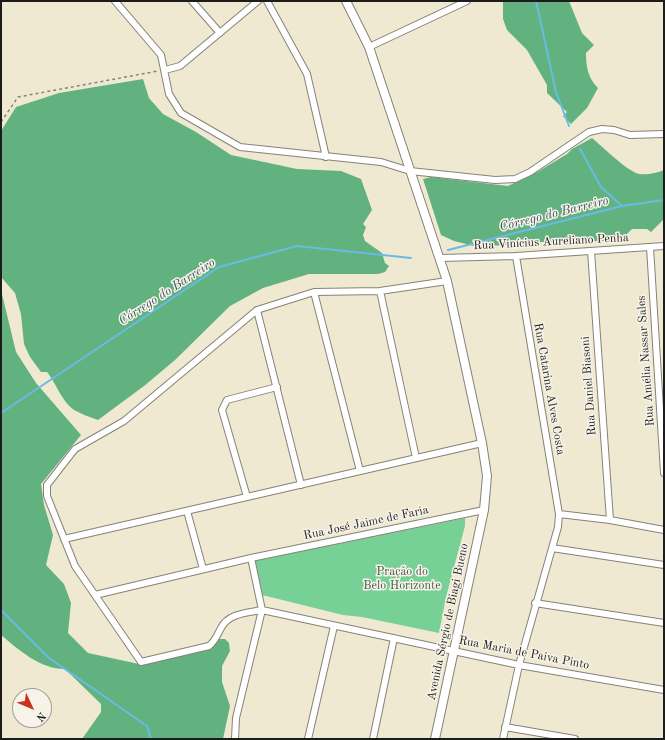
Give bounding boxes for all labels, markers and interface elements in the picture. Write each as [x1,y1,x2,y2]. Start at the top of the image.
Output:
water label: Córrego do Barreiro [498,193,610,235]
street label: Rua Vinícius Aureliano Penha [473,231,629,253]
water label: Córrego do Barreiro [116,255,218,329]
street label: Rua Amélia Nassar Sales [634,295,658,427]
street label: Rua Catarina Alves Costa [530,322,568,456]
street label: Rua Daniel Biasoni [578,336,600,436]
street label: Rua José Jaime de Faria [302,503,430,543]
street label: Avenida Sérgio de Biagi Bueno [424,542,472,702]
park label: Pração do Belo Horizonte [363,565,441,593]
street label: Rua Maria de Paiva Pinto [457,633,591,673]
north arrow [12,688,52,728]
text: N [33,709,47,723]

